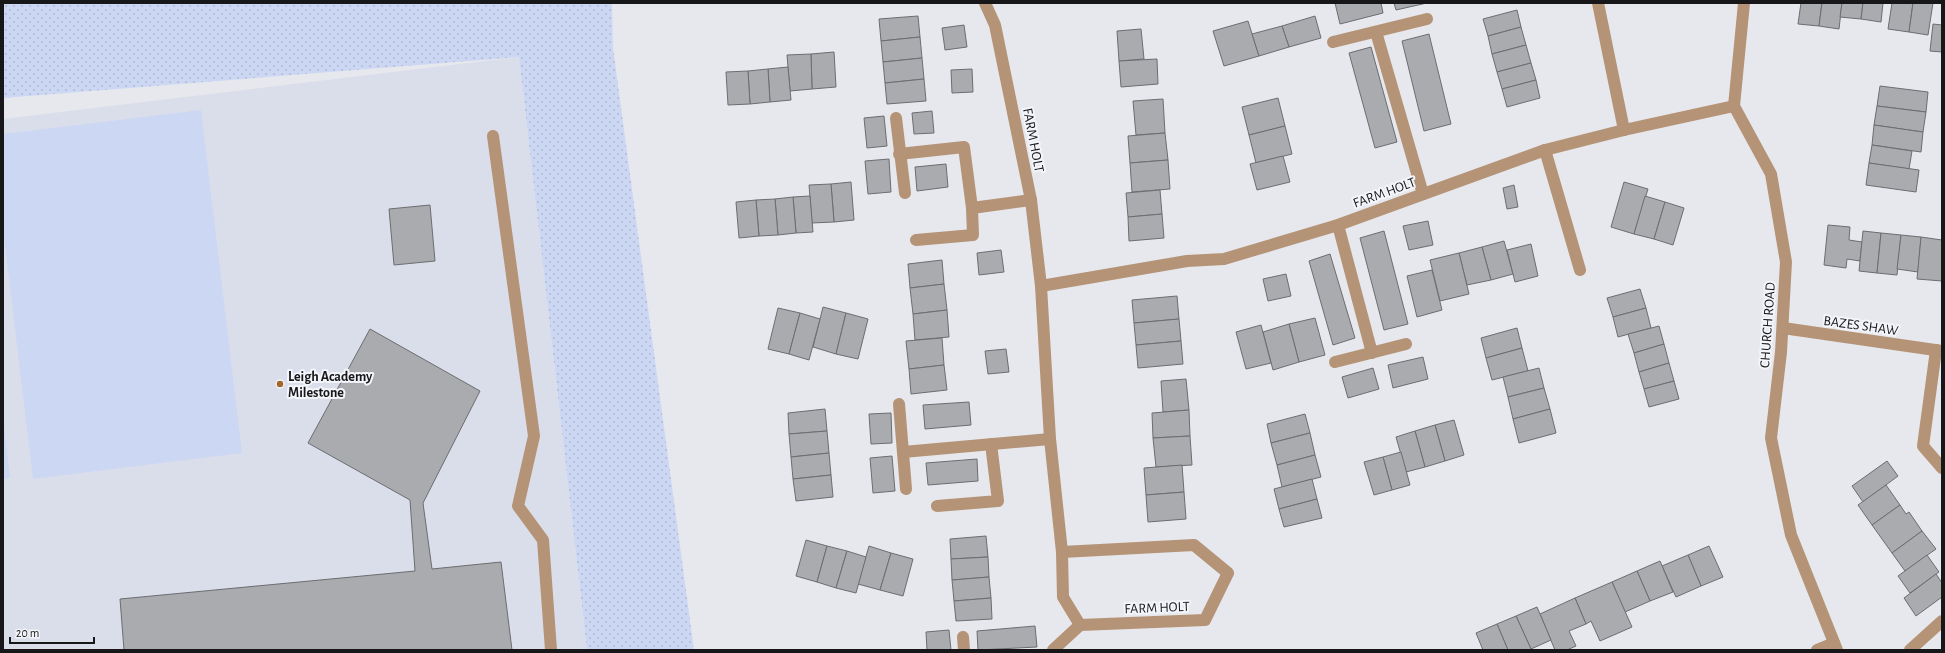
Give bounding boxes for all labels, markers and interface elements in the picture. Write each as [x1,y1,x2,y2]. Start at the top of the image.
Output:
street label: FARM HOLT [1020,107,1046,174]
street label: FARM HOLT [1351,175,1417,211]
street label: CHURCH ROAD [1758,282,1778,368]
street label: BAZES SHAW [1823,314,1900,338]
place label: Leigh Academy Milestone [288,370,373,400]
marker: Leigh Academy Milestone [275,379,285,389]
street label: FARM HOLT [1124,600,1190,616]
scale bar [10,619,94,645]
text: 20 m [16,627,39,639]

